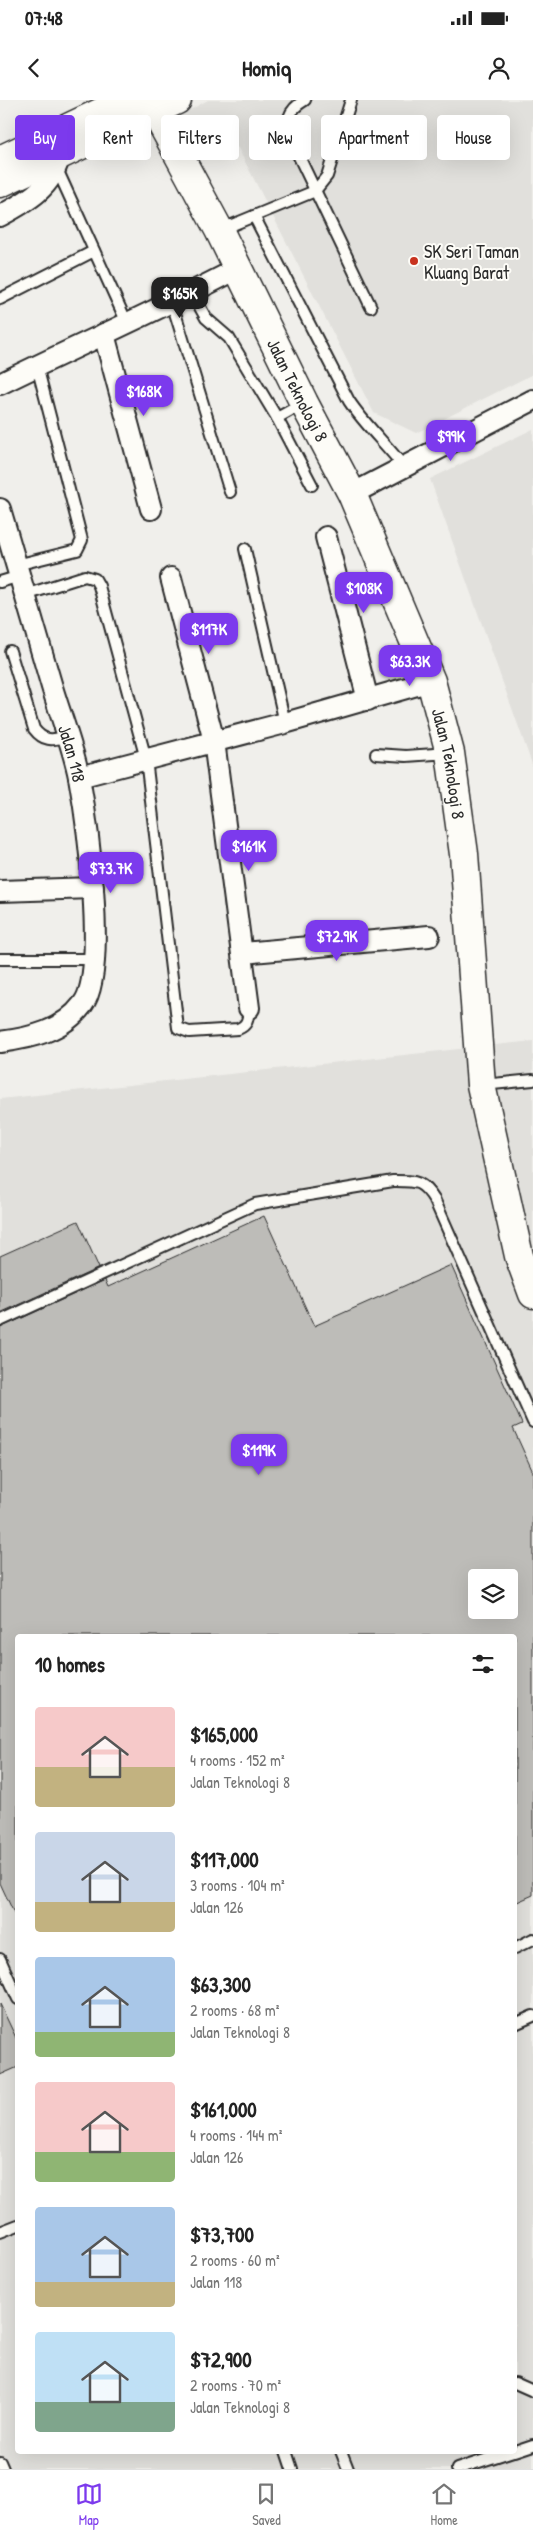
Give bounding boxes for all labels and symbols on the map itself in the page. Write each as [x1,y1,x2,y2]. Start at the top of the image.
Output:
place label: SK Seri Taman Kluang Barat [424,239,519,285]
marker: SK Seri Taman Kluang Barat [408,255,420,267]
pin: $165K [145,276,215,319]
street label: Jalan Teknologi 8 [262,334,335,446]
pin: $168K [109,374,179,417]
pin: $99K [421,420,481,462]
pin: $108K [329,572,399,614]
pin: $117K [174,612,244,655]
pin: $63.3K [369,644,451,687]
street label: Jalan Teknologi 8 [426,705,472,821]
street label: Jalan 118 [53,721,92,784]
pin: $161K [214,830,284,872]
pin: $73.7K [70,852,152,894]
pin: $72.9K [296,920,378,962]
pin: $119K [224,1434,294,1476]

